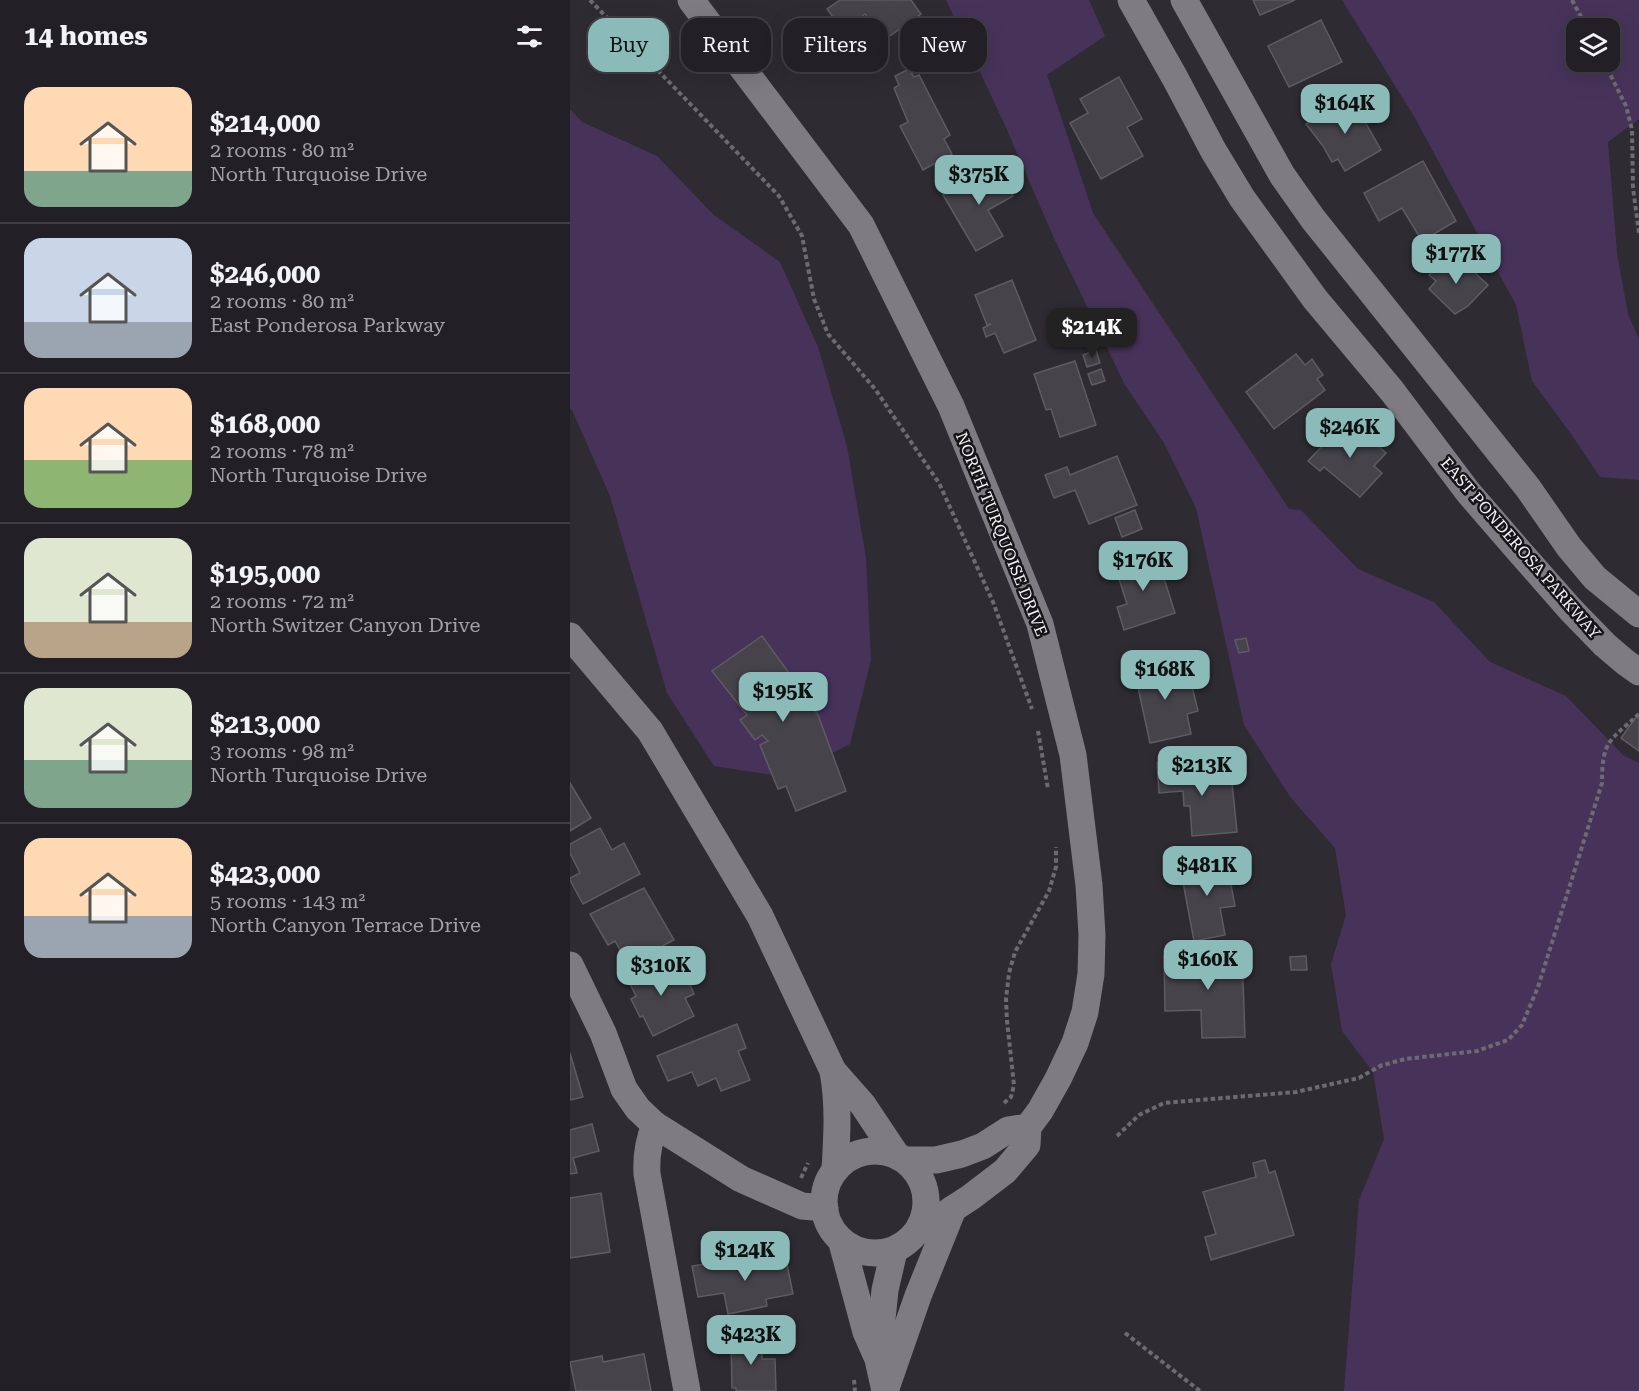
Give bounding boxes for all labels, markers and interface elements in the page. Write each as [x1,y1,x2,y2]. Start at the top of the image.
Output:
chip: Buy [588,18,669,72]
chip: Rent [681,18,771,72]
chip: Filters [783,18,888,72]
chip: New [900,18,987,72]
map controls [1566,18,1620,72]
button: layers [1566,18,1620,72]
icon: filters [513,20,546,53]
text: 14 homes [24,21,148,51]
pin: $164K [1303,84,1387,135]
text: $164K [1315,91,1375,115]
text: $214,000 [210,108,320,138]
icon: home [72,111,144,183]
text: 2 rooms · 80 m² [210,138,354,162]
pin: $375K [937,155,1021,206]
text: North Turquoise Drive [210,162,427,186]
text: $375K [949,162,1009,186]
pin: $177K [1414,234,1498,285]
text: $177K [1426,241,1486,265]
text: $246,000 [210,259,320,289]
icon: home [72,262,144,334]
text: 2 rooms · 80 m² [210,289,354,313]
pin: $214K [1050,308,1134,359]
text: East Ponderosa Parkway [210,313,445,337]
text: $214K [1062,315,1122,339]
pin: $246K [1308,408,1392,459]
text: $168,000 [210,409,320,439]
icon: home [72,412,144,484]
text: $246K [1320,415,1380,439]
street label: NORTH TURQUOISE DRIVE [952,429,1051,639]
text: 2 rooms · 78 m² [210,439,354,463]
street label: EAST PONDEROSA PARKWAY [1437,454,1605,643]
text: North Turquoise Drive [210,463,427,487]
pin: $176K [1101,541,1185,592]
text: $176K [1113,548,1173,572]
text: $195,000 [210,559,320,589]
icon: home [72,562,144,634]
text: 2 rooms · 72 m² [210,589,354,613]
text: North Switzer Canyon Drive [210,613,481,637]
pin: $168K [1123,650,1207,701]
text: $168K [1135,657,1195,681]
pin: $195K [741,672,825,723]
text: $195K [753,679,813,703]
text: $213,000 [210,709,320,739]
icon: home [72,712,144,784]
text: 3 rooms · 98 m² [210,739,354,763]
pin: $213K [1160,746,1244,797]
text: $213K [1172,753,1232,777]
text: North Turquoise Drive [210,763,427,787]
pin: $481K [1165,846,1249,897]
text: $481K [1177,853,1237,877]
text: $423,000 [210,859,320,889]
icon: home [72,862,144,934]
text: 5 rooms · 143 m² [210,889,365,913]
text: North Canyon Terrace Drive [210,913,481,937]
pin: $160K [1166,940,1250,991]
pin: $310K [619,946,703,997]
text: $160K [1178,947,1238,971]
text: $310K [631,953,691,977]
pin: $124K [703,1231,787,1282]
text: $124K [715,1238,775,1262]
pin: $423K [709,1315,793,1366]
text: $423K [721,1322,781,1346]

